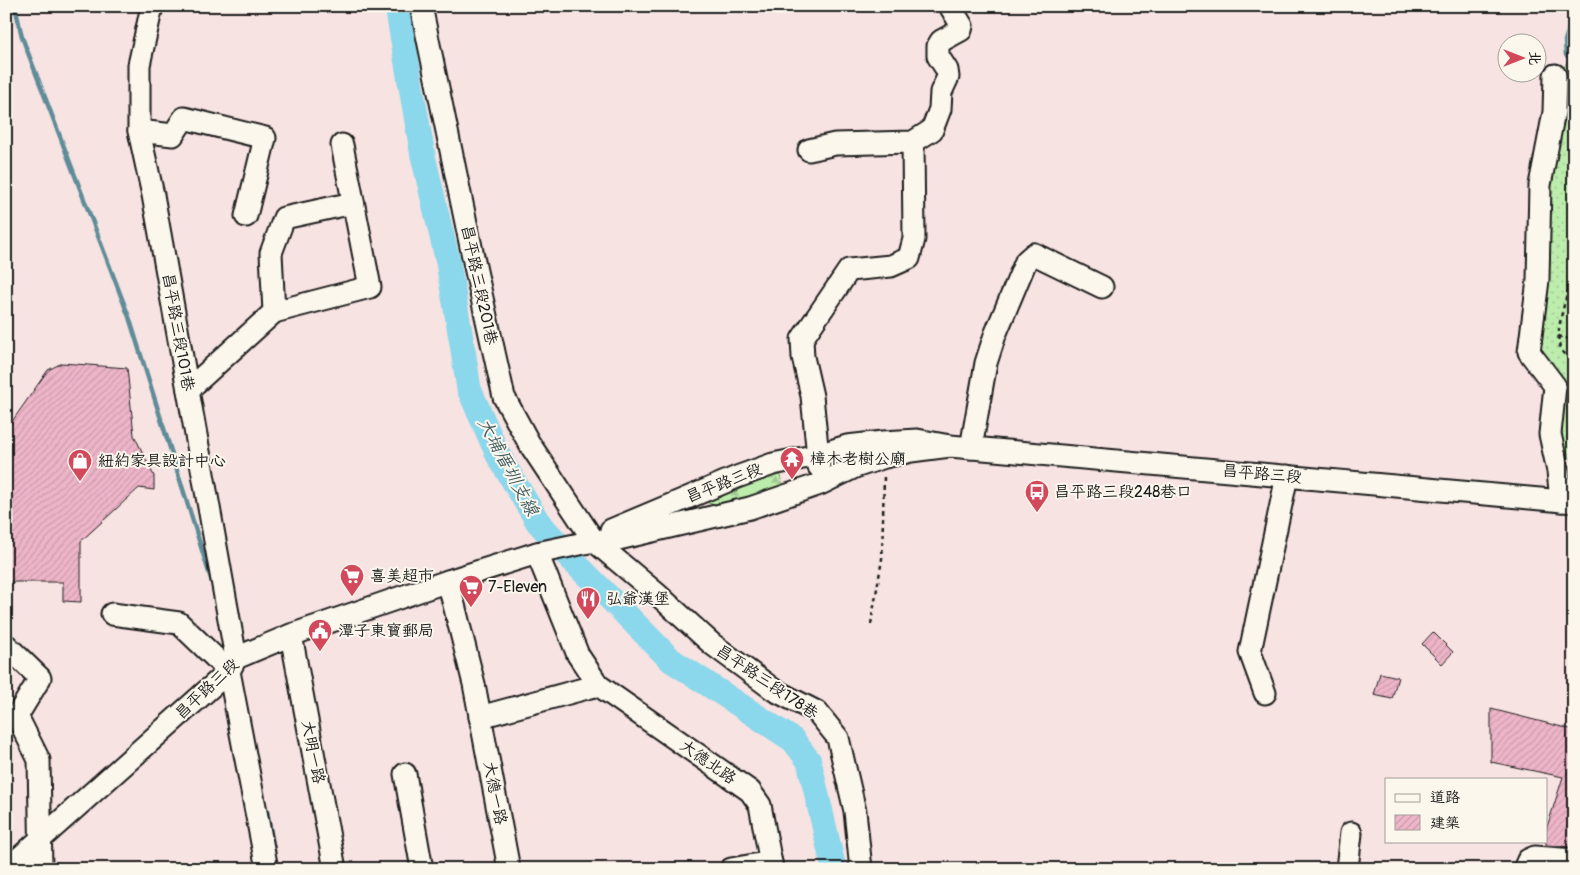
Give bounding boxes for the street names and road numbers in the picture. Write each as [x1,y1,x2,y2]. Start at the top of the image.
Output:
street label: 昌平路三段201巷 [457,223,501,347]
street label: 昌平路三段101巷 [158,271,198,393]
street label: 昌平路三段 [683,459,765,507]
street label: 昌平路三段 [1221,461,1303,487]
street label: 昌平路三段178巷 [712,640,822,724]
street label: 昌平路三段 [171,654,243,724]
street label: 大明一路 [297,719,329,785]
street label: 大德北路 [676,735,740,789]
street label: 大德一路 [479,760,511,826]

